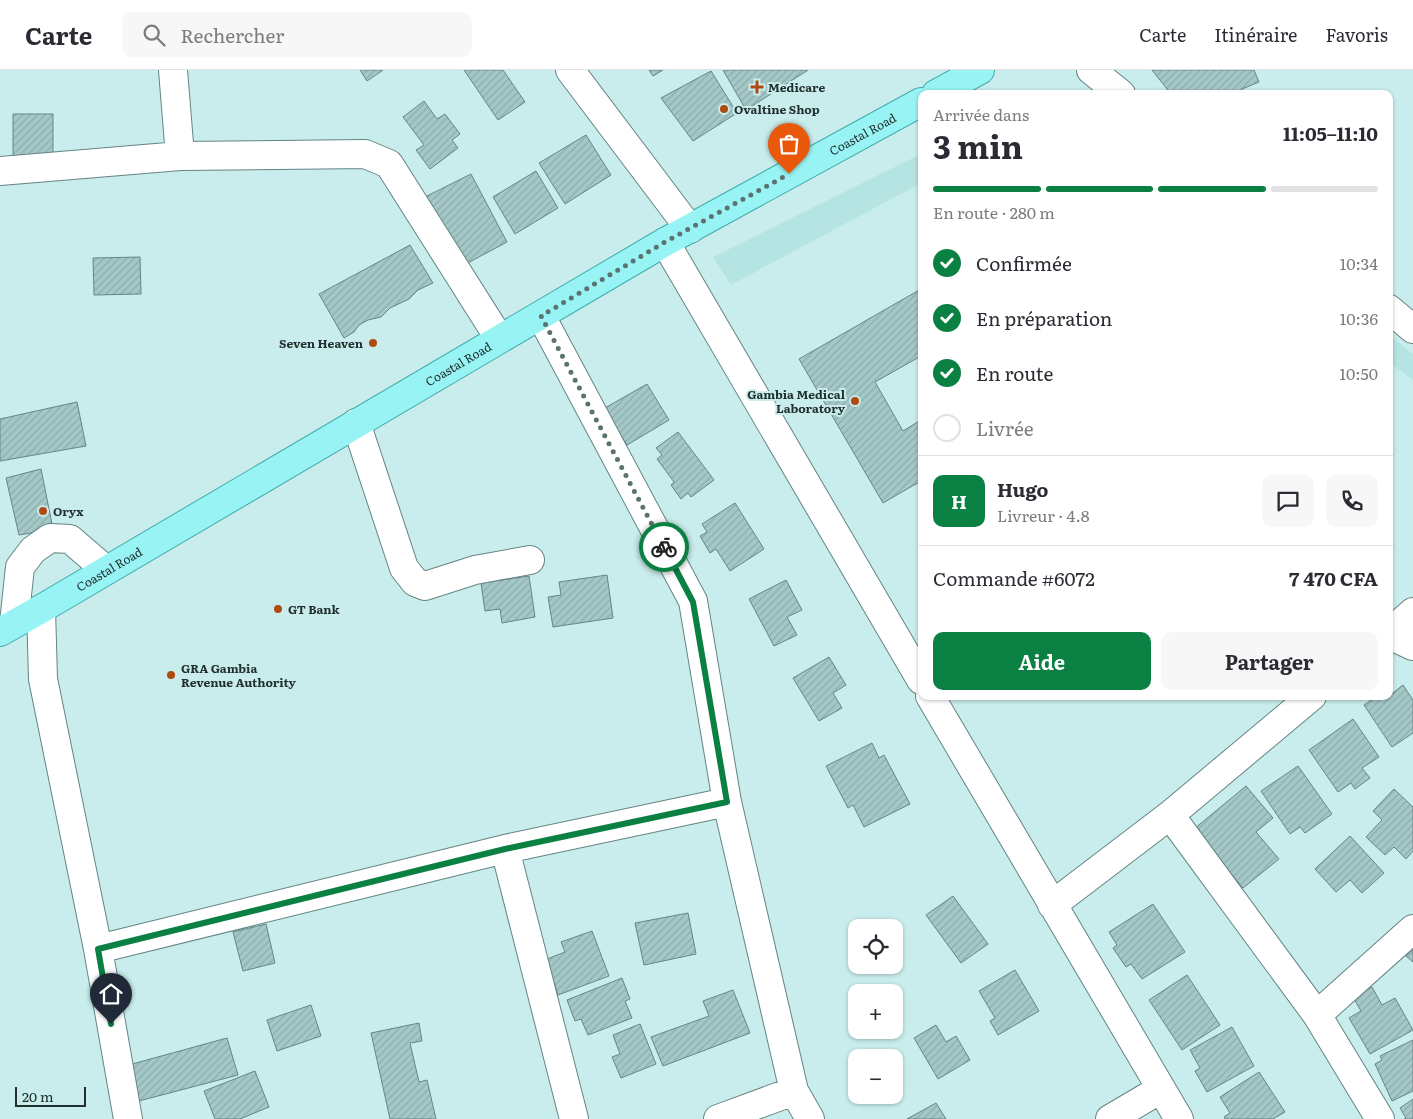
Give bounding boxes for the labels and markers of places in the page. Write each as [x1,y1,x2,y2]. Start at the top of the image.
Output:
place label: Medicare [768,78,825,96]
marker: Medicare [750,80,764,94]
place label: Ovaltine Shop [734,100,820,118]
marker: Ovaltine Shop [718,103,730,115]
pin [768,123,810,174]
place label: Seven Heaven [279,334,364,352]
marker: Seven Heaven [367,337,379,349]
place label: Gambia Medical Laboratory [747,385,846,417]
marker: Gambia Medical Laboratory [849,395,861,407]
place label: Oryx [53,502,84,520]
marker: Oryx [37,505,49,517]
place label: GT Bank [288,600,341,618]
marker: GT Bank [272,603,284,615]
place label: GRA Gambia Revenue Authority [181,659,297,691]
marker: GRA Gambia Revenue Authority [165,669,177,681]
pin [90,973,132,1024]

